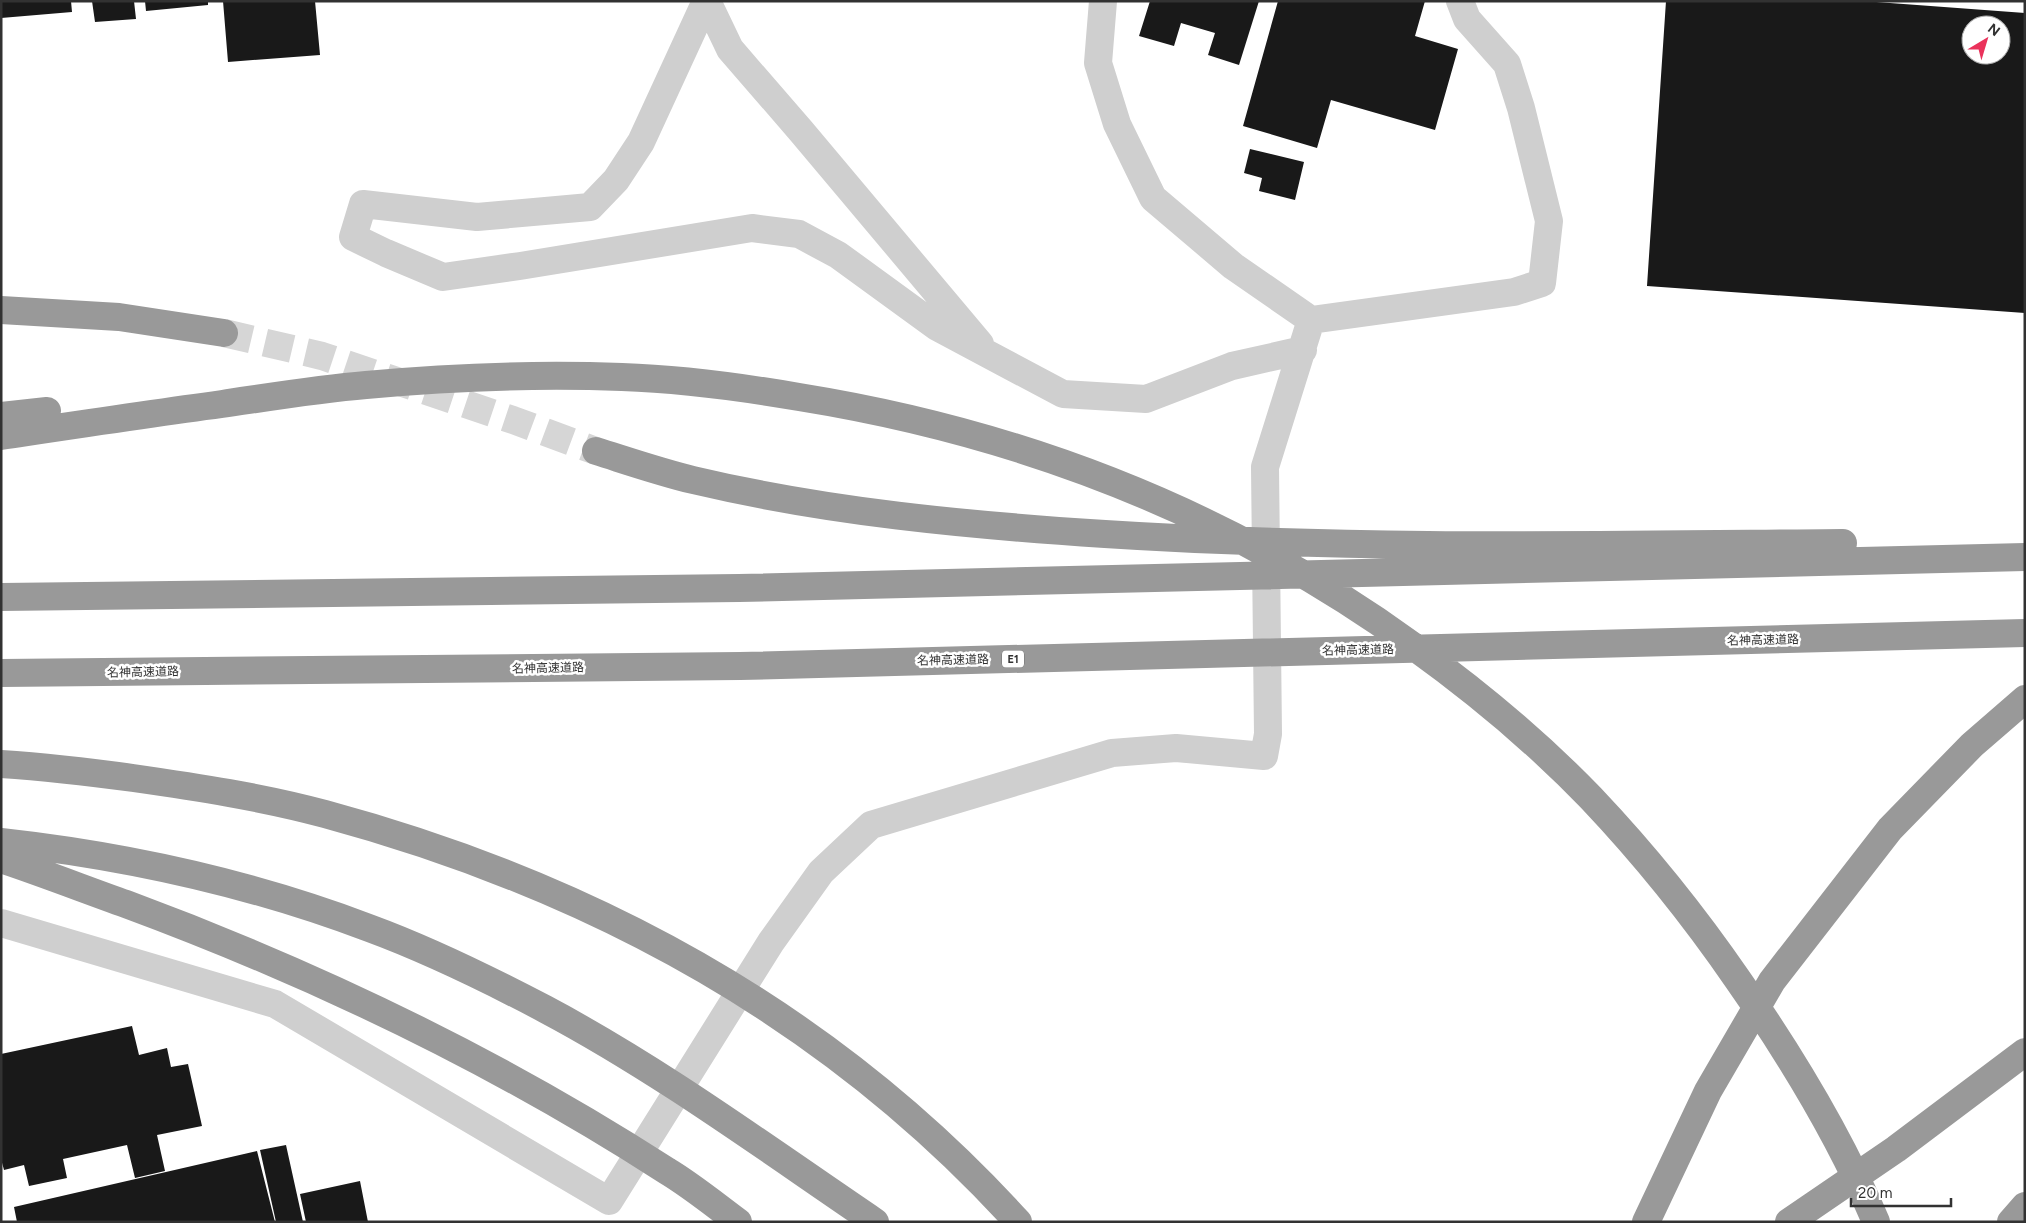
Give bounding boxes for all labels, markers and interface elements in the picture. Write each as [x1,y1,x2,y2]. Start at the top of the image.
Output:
north arrow [1961,15,2011,65]
text: N [1984,20,2003,40]
street label: 名神高速道路 [1727,632,1799,648]
street label: 名神高速道路 [1322,642,1394,658]
road number: E1 [1002,651,1024,668]
street label: 名神高速道路 [917,652,989,668]
street label: 名神高速道路 [512,660,584,676]
street label: 名神高速道路 [107,664,179,680]
scale bar [1851,1176,1951,1208]
text: 20 m [1858,1184,1892,1202]

